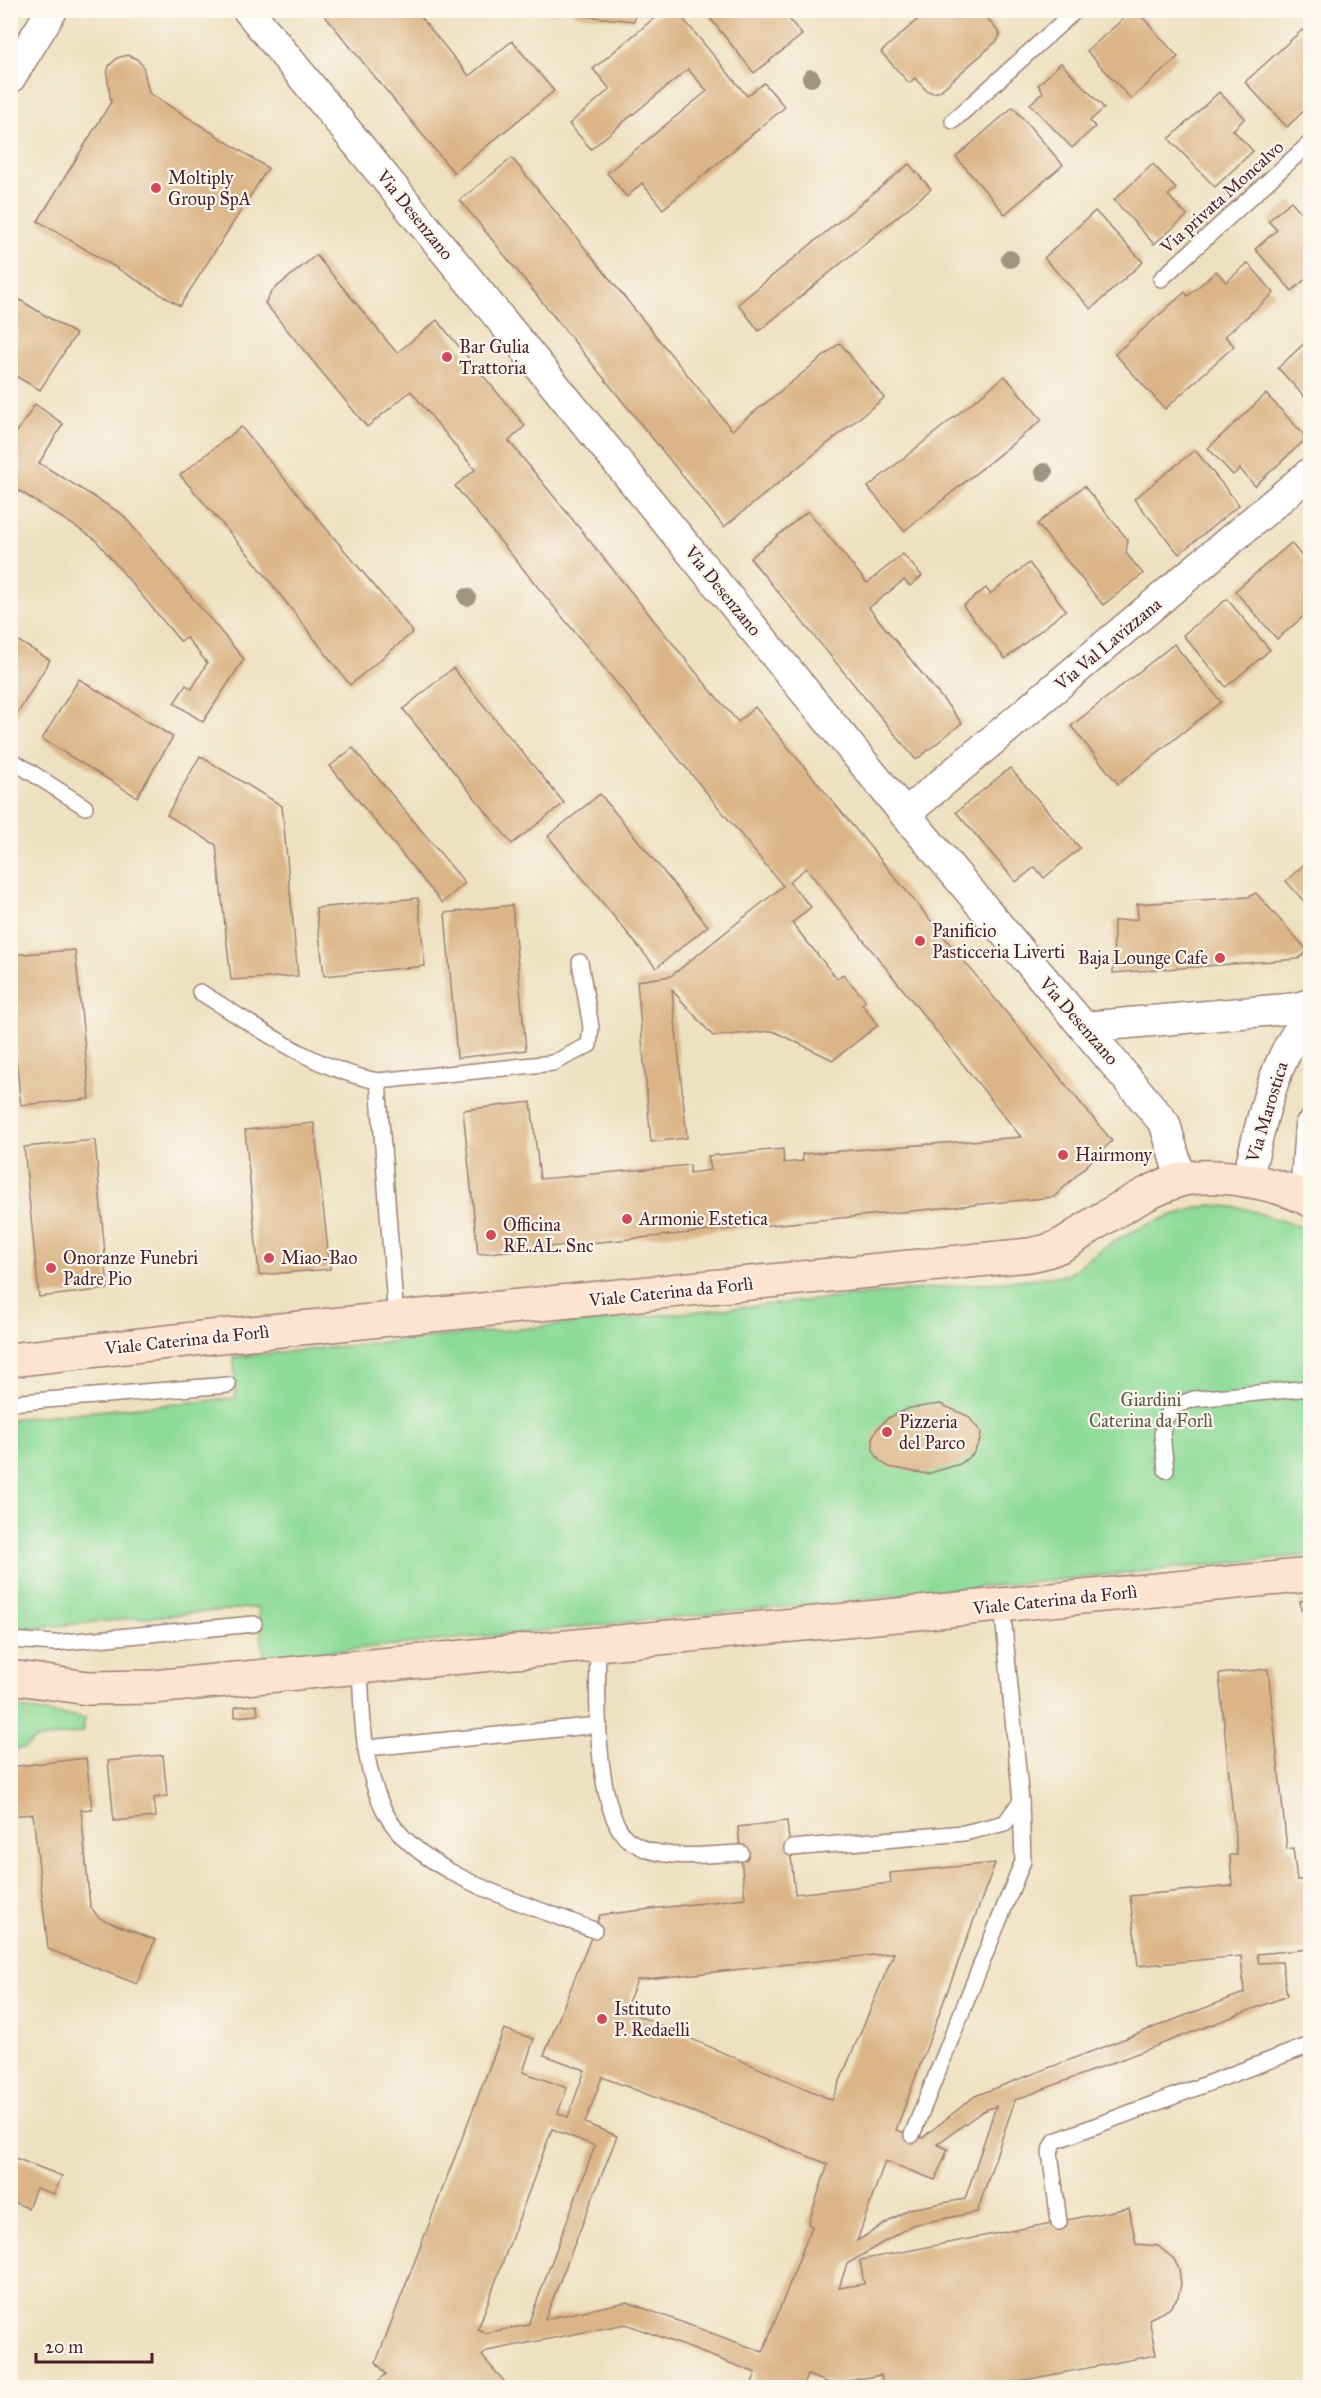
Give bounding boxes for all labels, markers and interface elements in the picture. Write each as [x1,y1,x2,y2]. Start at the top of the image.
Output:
street label: Via privata Moncalvo [1155,136,1288,259]
street label: Via Desenzano [371,165,458,264]
place label: Moltiply Group SpA [168,167,251,210]
marker: Moltiply Group SpA [149,181,163,195]
place label: Bar Gulia Trattoria [459,336,530,379]
marker: Bar Gulia Trattoria [440,350,454,364]
street label: Via Desenzano [679,541,766,640]
street label: Via Val Lavizzana [1049,593,1166,696]
place label: Panificio Pasticceria Liverti [932,920,1065,963]
marker: Panificio Pasticceria Liverti [913,934,927,948]
place label: Baja Lounge Cafe [1078,947,1208,970]
marker: Baja Lounge Cafe [1213,951,1227,965]
street label: Via Desenzano [1034,972,1123,1069]
street label: Via Marostica [1241,1059,1293,1166]
place label: Hairmony [1075,1144,1153,1166]
marker: Hairmony [1056,1148,1070,1162]
place label: Armonie Estetica [638,1208,768,1230]
marker: Armonie Estetica [620,1212,634,1226]
place label: Officina RE.AL. Snc [503,1214,594,1257]
marker: Officina RE.AL. Snc [484,1228,498,1242]
place label: Onoranze Funebri Padre Pio [63,1247,198,1290]
place label: Miao-Bao [281,1247,357,1269]
marker: Miao-Bao [262,1251,276,1265]
marker: Onoranze Funebri Padre Pio [44,1261,58,1275]
street label: Viale Caterina da Forlì [587,1272,754,1312]
street label: Viale Caterina da Forlì [103,1320,270,1360]
park label: Giardini Caterina da Forlì [1089,1389,1213,1432]
place label: Pizzeria del Parco [899,1411,965,1454]
marker: Pizzeria del Parco [880,1425,894,1439]
street label: Viale Caterina da Forlì [971,1580,1138,1620]
place label: Istituto P. Redaelli [614,1998,690,2041]
marker: Istituto P. Redaelli [595,2012,609,2026]
scale bar [36,2326,152,2364]
text: 20 m [45,2336,83,2358]

